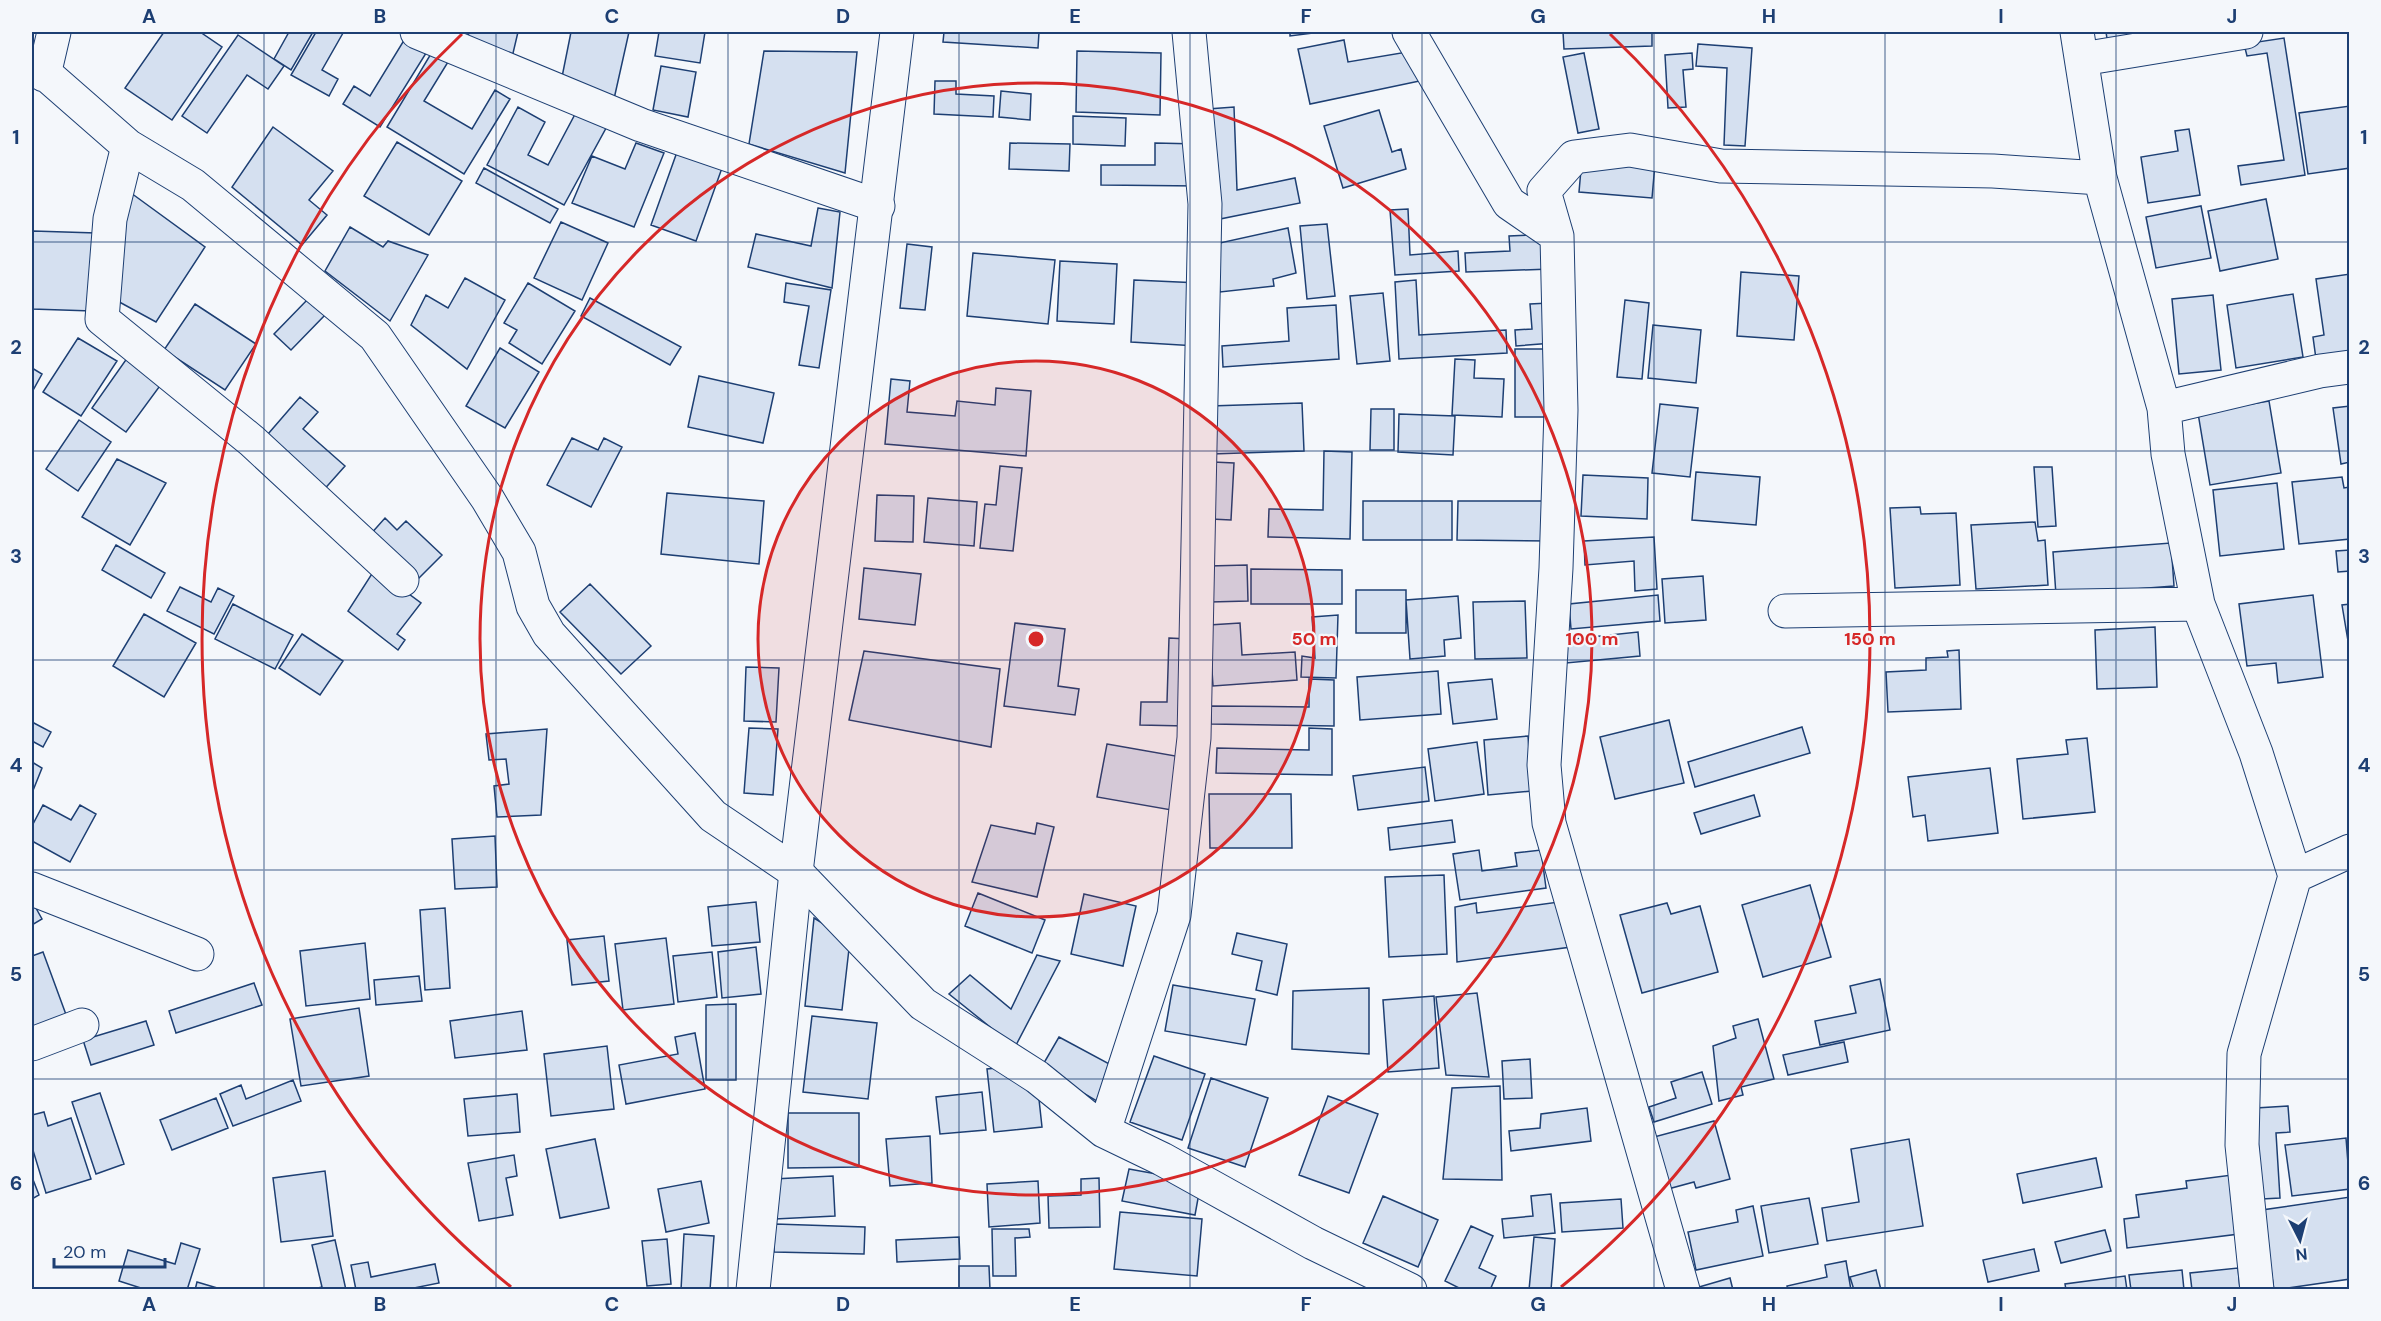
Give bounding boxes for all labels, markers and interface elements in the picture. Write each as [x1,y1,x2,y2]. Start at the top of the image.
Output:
text: A [142,3,156,29]
text: B [374,3,386,29]
text: C [605,3,619,29]
text: D [836,3,850,29]
text: E [1069,3,1081,29]
text: F [1300,3,1312,29]
text: G [1530,3,1546,29]
text: H [1762,3,1776,29]
text: I [1998,3,2004,29]
text: J [2227,3,2237,29]
text: 1 [12,124,20,150]
text: 1 [2360,124,2368,150]
text: 2 [10,334,22,360]
text: 2 [2358,334,2370,360]
text: 3 [10,543,22,569]
text: 3 [2358,543,2370,569]
text: 50 m [1291,627,1337,651]
text: 100 m [1565,627,1619,651]
text: 150 m [1844,627,1896,651]
centre of rings [1026,629,1046,649]
text: 4 [10,752,23,778]
text: 4 [2358,752,2371,778]
text: 5 [10,961,22,987]
text: 5 [2358,961,2370,987]
text: 6 [10,1170,22,1196]
text: 6 [2358,1170,2370,1196]
north arrow [2270,1210,2330,1270]
scale bar [54,1231,165,1269]
text: 20 m [63,1240,106,1264]
text: N [2295,1243,2308,1265]
text: A [142,1291,156,1317]
text: B [374,1291,386,1317]
text: C [605,1291,619,1317]
text: D [836,1291,850,1317]
text: E [1069,1291,1081,1317]
text: F [1300,1291,1312,1317]
text: G [1530,1291,1546,1317]
text: H [1762,1291,1776,1317]
text: I [1998,1291,2004,1317]
text: J [2227,1291,2237,1317]

